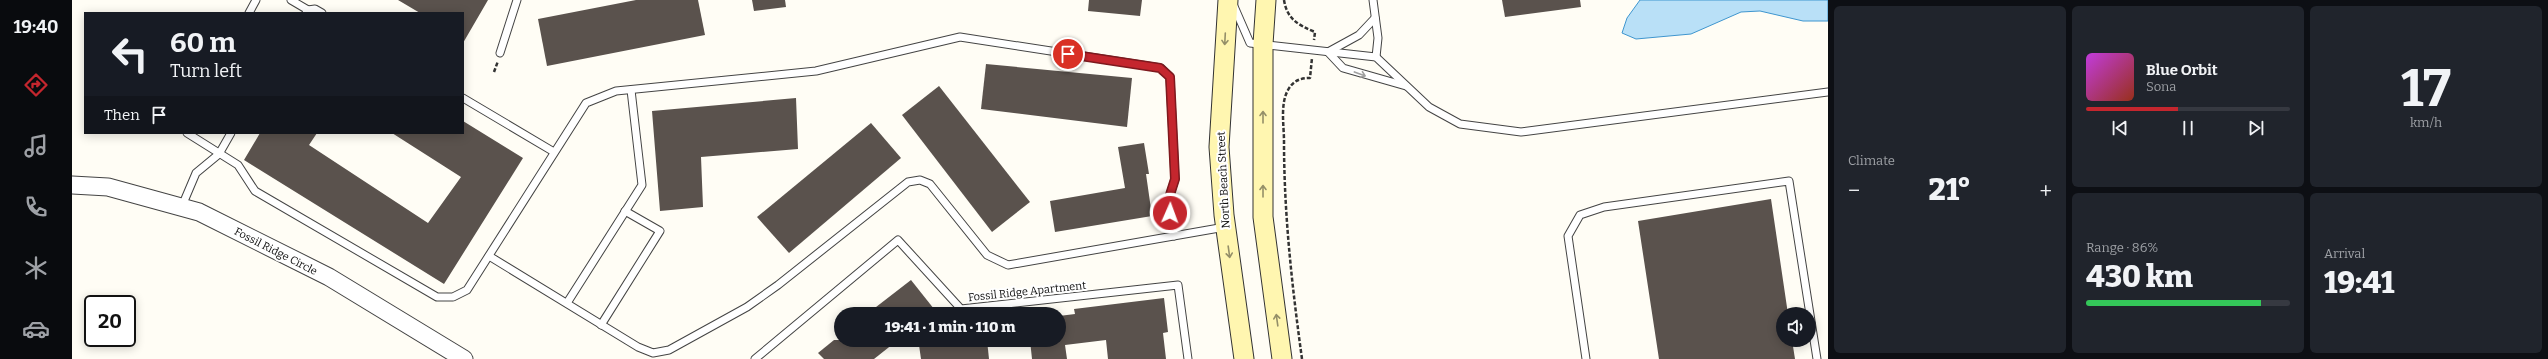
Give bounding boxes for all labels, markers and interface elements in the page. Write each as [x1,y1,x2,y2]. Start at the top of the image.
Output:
text: 19:40 [14,16,59,38]
text: 60 m [170,26,236,59]
icon: left [104,28,156,80]
one-way arrow [1222,32,1229,45]
pin [1051,37,1085,71]
icon: arrive [1057,43,1079,65]
text: 17 [2401,57,2451,120]
text: Turn left [170,60,242,82]
text: Blue Orbit [2146,61,2218,79]
one-way arrow [1353,70,1365,78]
icon: directions [22,71,50,99]
text: Sona [2146,79,2176,94]
icon: arrive [148,104,170,126]
text: Then [104,106,140,124]
one-way arrow [1259,111,1267,124]
text: km/h [2410,115,2442,130]
icon: previous [2109,117,2131,139]
icon: pause [2177,117,2199,139]
icon: next [2245,117,2267,139]
street label: North Beach Street [1214,131,1233,229]
icon: music [22,132,50,160]
text: Climate [1848,153,1895,168]
text: 21° [1929,172,1971,208]
text: − [1848,177,1860,204]
text: + [2039,177,2052,204]
one-way arrow [1259,185,1267,198]
position arrow [1149,192,1191,234]
icon: phone [22,193,50,221]
street label: Fossil Ridge Circle [232,225,320,278]
text: Range · 86% [2086,240,2158,255]
one-way arrow [1225,245,1233,258]
text: Arrival [2324,246,2365,261]
icon: climate [22,254,50,282]
text: 430 km [2086,259,2193,295]
text: 19:41 [2324,265,2394,301]
street label: Fossil Ridge Apartment [967,279,1087,304]
speed limit sign: 20 [84,295,136,347]
map controls [1776,307,1816,347]
button: sound [1776,307,1816,347]
one-way arrow [1273,314,1281,327]
icon: car [22,315,50,343]
text: 19:41 · 1 min · 110 m [885,318,1015,336]

